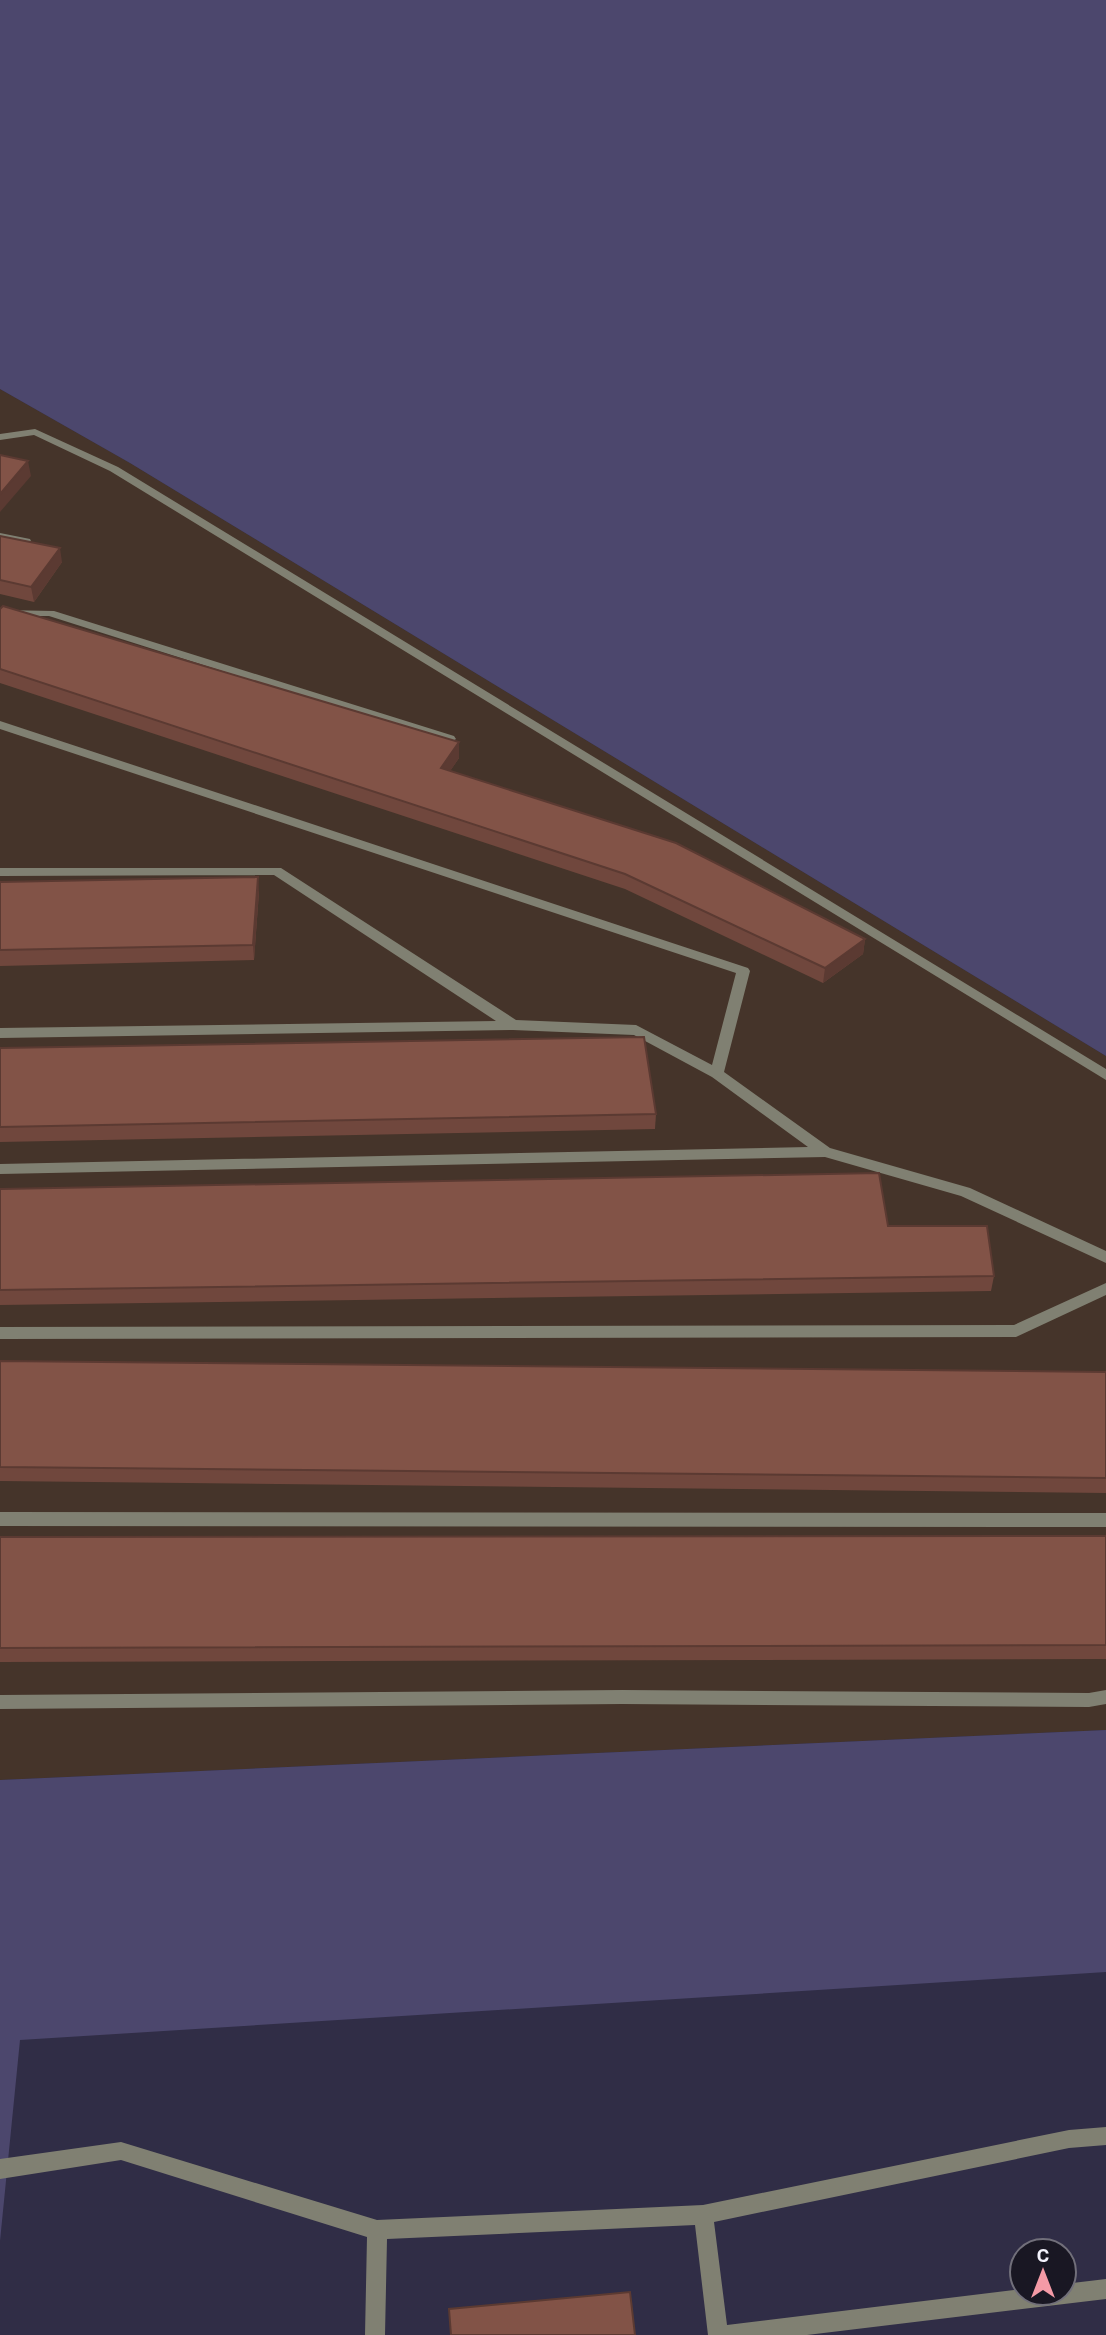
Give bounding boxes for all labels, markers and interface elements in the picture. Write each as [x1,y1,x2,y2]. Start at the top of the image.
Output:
north arrow [1008,2237,1078,2307]
text: С [1037,2244,1049,2267]

